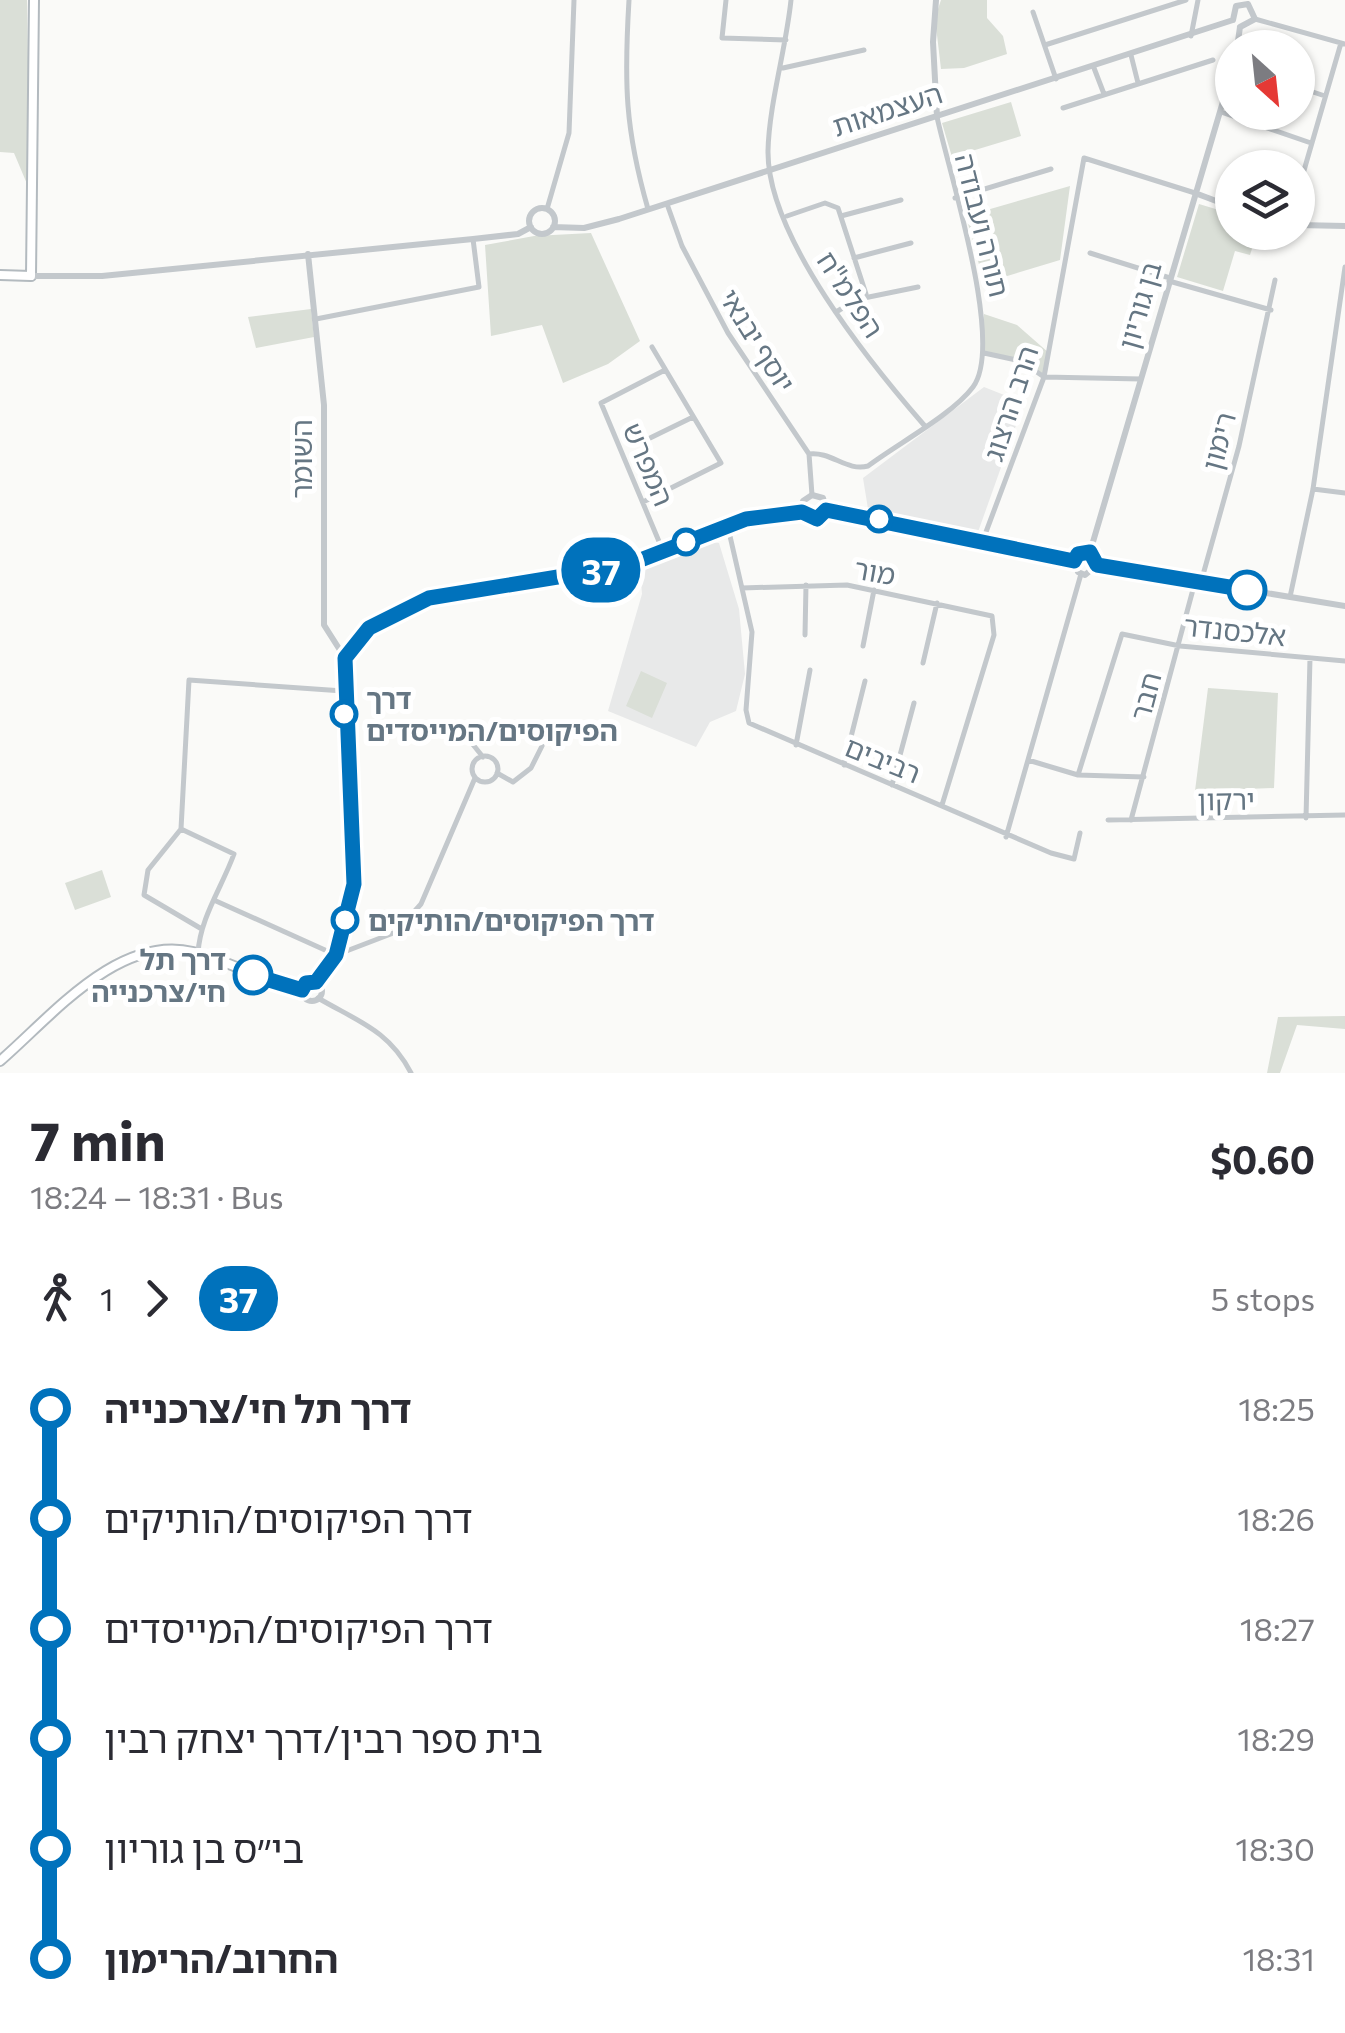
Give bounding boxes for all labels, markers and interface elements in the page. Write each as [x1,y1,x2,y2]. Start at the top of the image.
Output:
north arrow [1215,30,1315,130]
map controls [1215,30,1315,250]
street label: העצמאות [828,75,946,143]
street label: תורה ועבודה [949,150,1017,300]
button: layers [1215,150,1315,250]
street label: הפלמ"ח [811,244,891,344]
street label: בן גוריון [1110,257,1168,353]
street label: יוסף יבנאי [713,282,803,398]
street label: הרב הרצוג [975,341,1045,465]
street label: רימון [1194,408,1242,474]
street label: המפרש [616,417,682,511]
street label: השומר [284,419,318,499]
unlabelled marker [866,506,892,532]
unlabelled marker [673,529,699,555]
line badge: 37 [556,538,646,602]
text: 37 [581,549,621,592]
street label: מור [852,551,898,591]
unlabelled marker [1228,571,1266,609]
street label: אלכסנדר [1182,608,1288,652]
street label: חבר [1122,668,1168,724]
place label: דרך הפיקוסים/המייסדים [366,681,618,747]
marker: דרך הפיקוסים/המייסדים [331,701,357,727]
street label: רביבים [840,729,926,789]
street label: ירקון [1197,782,1255,816]
place label: דרך הפיקוסים/הותיקים [368,903,655,937]
marker: דרך הפיקוסים/הותיקים [332,907,358,933]
place label: דרך תל חי/צרכנייה [91,942,226,1008]
marker: דרך תל חי/צרכנייה [234,956,272,994]
text: 7 min [30,1105,166,1172]
text: $0.60 [1210,1135,1315,1182]
text: 18:24 – 18:31 · Bus [30,1176,284,1216]
icon: walk [30,1271,85,1326]
icon: forward [129,1271,184,1326]
text: 37 [219,1277,258,1320]
text: 1 [100,1278,114,1318]
text: 5 stops [1211,1278,1315,1318]
text: דרך תל חי/צרכנייה [104,1384,411,1431]
text: 18:25 [1238,1388,1315,1428]
text: דרך הפיקוסים/הותיקים [104,1494,473,1541]
text: 18:26 [1237,1498,1315,1538]
text: דרך הפיקוסים/המייסדים [104,1604,493,1651]
text: 18:27 [1240,1608,1315,1648]
text: בית ספר רבין/דרך יצחק רבין [104,1714,543,1761]
text: 18:29 [1237,1718,1315,1758]
text: בי״ס בן גוריון [104,1824,304,1871]
text: 18:30 [1235,1828,1315,1868]
text: החרוב/הרימון [104,1934,339,1981]
text: 18:31 [1242,1938,1315,1978]

